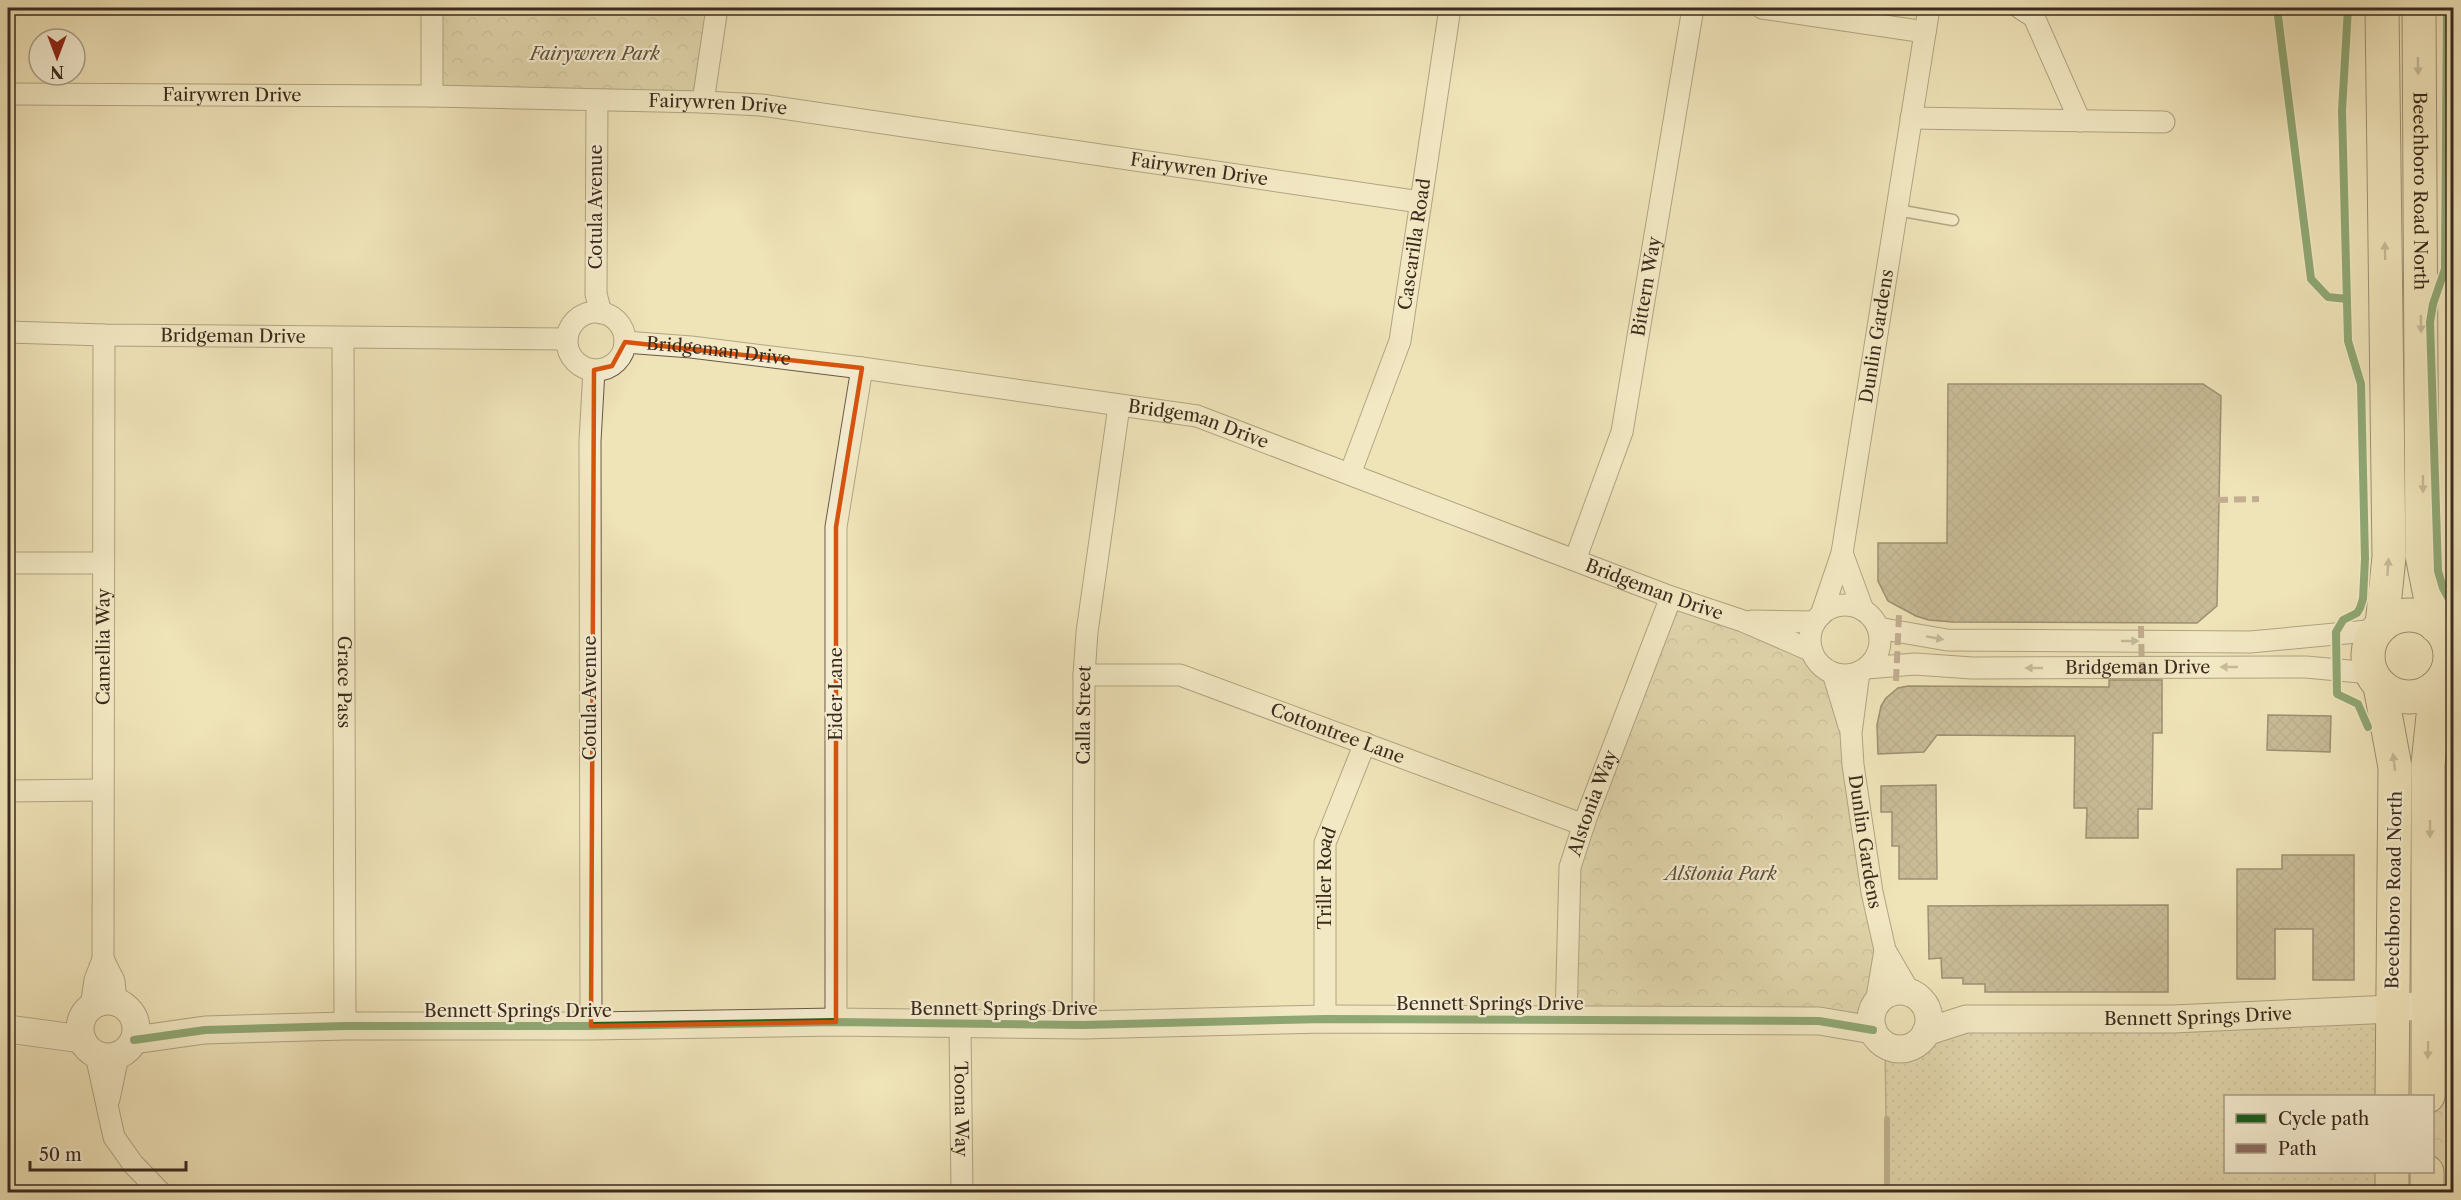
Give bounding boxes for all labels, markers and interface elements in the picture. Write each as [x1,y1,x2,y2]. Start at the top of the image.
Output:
north arrow [27,27,87,87]
park label: Fairywren Park [528,43,661,65]
one-way arrow [2414,56,2423,75]
text: N [50,62,64,82]
street label: Fairywren Drive [162,84,302,106]
street label: Fairywren Drive [648,90,789,120]
street label: Beechboro Road North [2408,92,2432,290]
street label: Cotula Avenue [585,144,607,270]
street label: Fairywren Drive [1129,148,1269,190]
street label: Cascarilla Road [1394,177,1435,311]
street label: Bittern Way [1627,234,1666,338]
one-way arrow [2380,242,2389,261]
street label: Dunlin Gardens [1855,268,1898,405]
one-way arrow [2417,314,2426,333]
street label: Bridgeman Drive [160,324,306,348]
street label: Bridgeman Drive [645,333,792,370]
street label: Bridgeman Drive [1127,395,1272,453]
one-way arrow [2418,474,2428,493]
street label: Bridgeman Drive [1582,554,1726,625]
one-way arrow [2383,558,2393,577]
street label: Camellia Way [92,587,115,705]
one-way arrow [1926,634,1945,643]
street label: Cotula Avenue [579,635,601,761]
street label: Grace Pass [333,636,355,728]
one-way arrow [2121,636,2140,646]
street label: Eider Lane [825,647,847,741]
street label: Bridgeman Drive [2065,656,2210,679]
one-way arrow [2219,662,2238,672]
one-way arrow [2024,663,2043,673]
street label: Calla Street [1073,664,1096,765]
street label: Cottontree Lane [1267,699,1408,768]
street label: Alstonia Way [1563,746,1622,860]
one-way arrow [2389,752,2398,771]
street label: Dunlin Gardens [1844,773,1886,911]
street label: Beechboro Road North [2381,791,2407,989]
one-way arrow [2425,819,2435,838]
street label: Triller Road [1313,824,1341,929]
park label: Alstonia Park [1662,863,1778,885]
street label: Bennett Springs Drive [1396,993,1584,1015]
street label: Bennett Springs Drive [910,998,1098,1020]
street label: Bennett Springs Drive [424,1000,612,1022]
street label: Bennett Springs Drive [2104,1003,2292,1030]
one-way arrow [2423,1041,2433,1060]
street label: Toona Way [949,1061,973,1158]
legend [2224,1095,2434,1173]
text: Cycle path [2278,1108,2369,1130]
scale bar [30,1134,186,1172]
text: Path [2278,1138,2317,1160]
text: 50 m [39,1144,82,1166]

